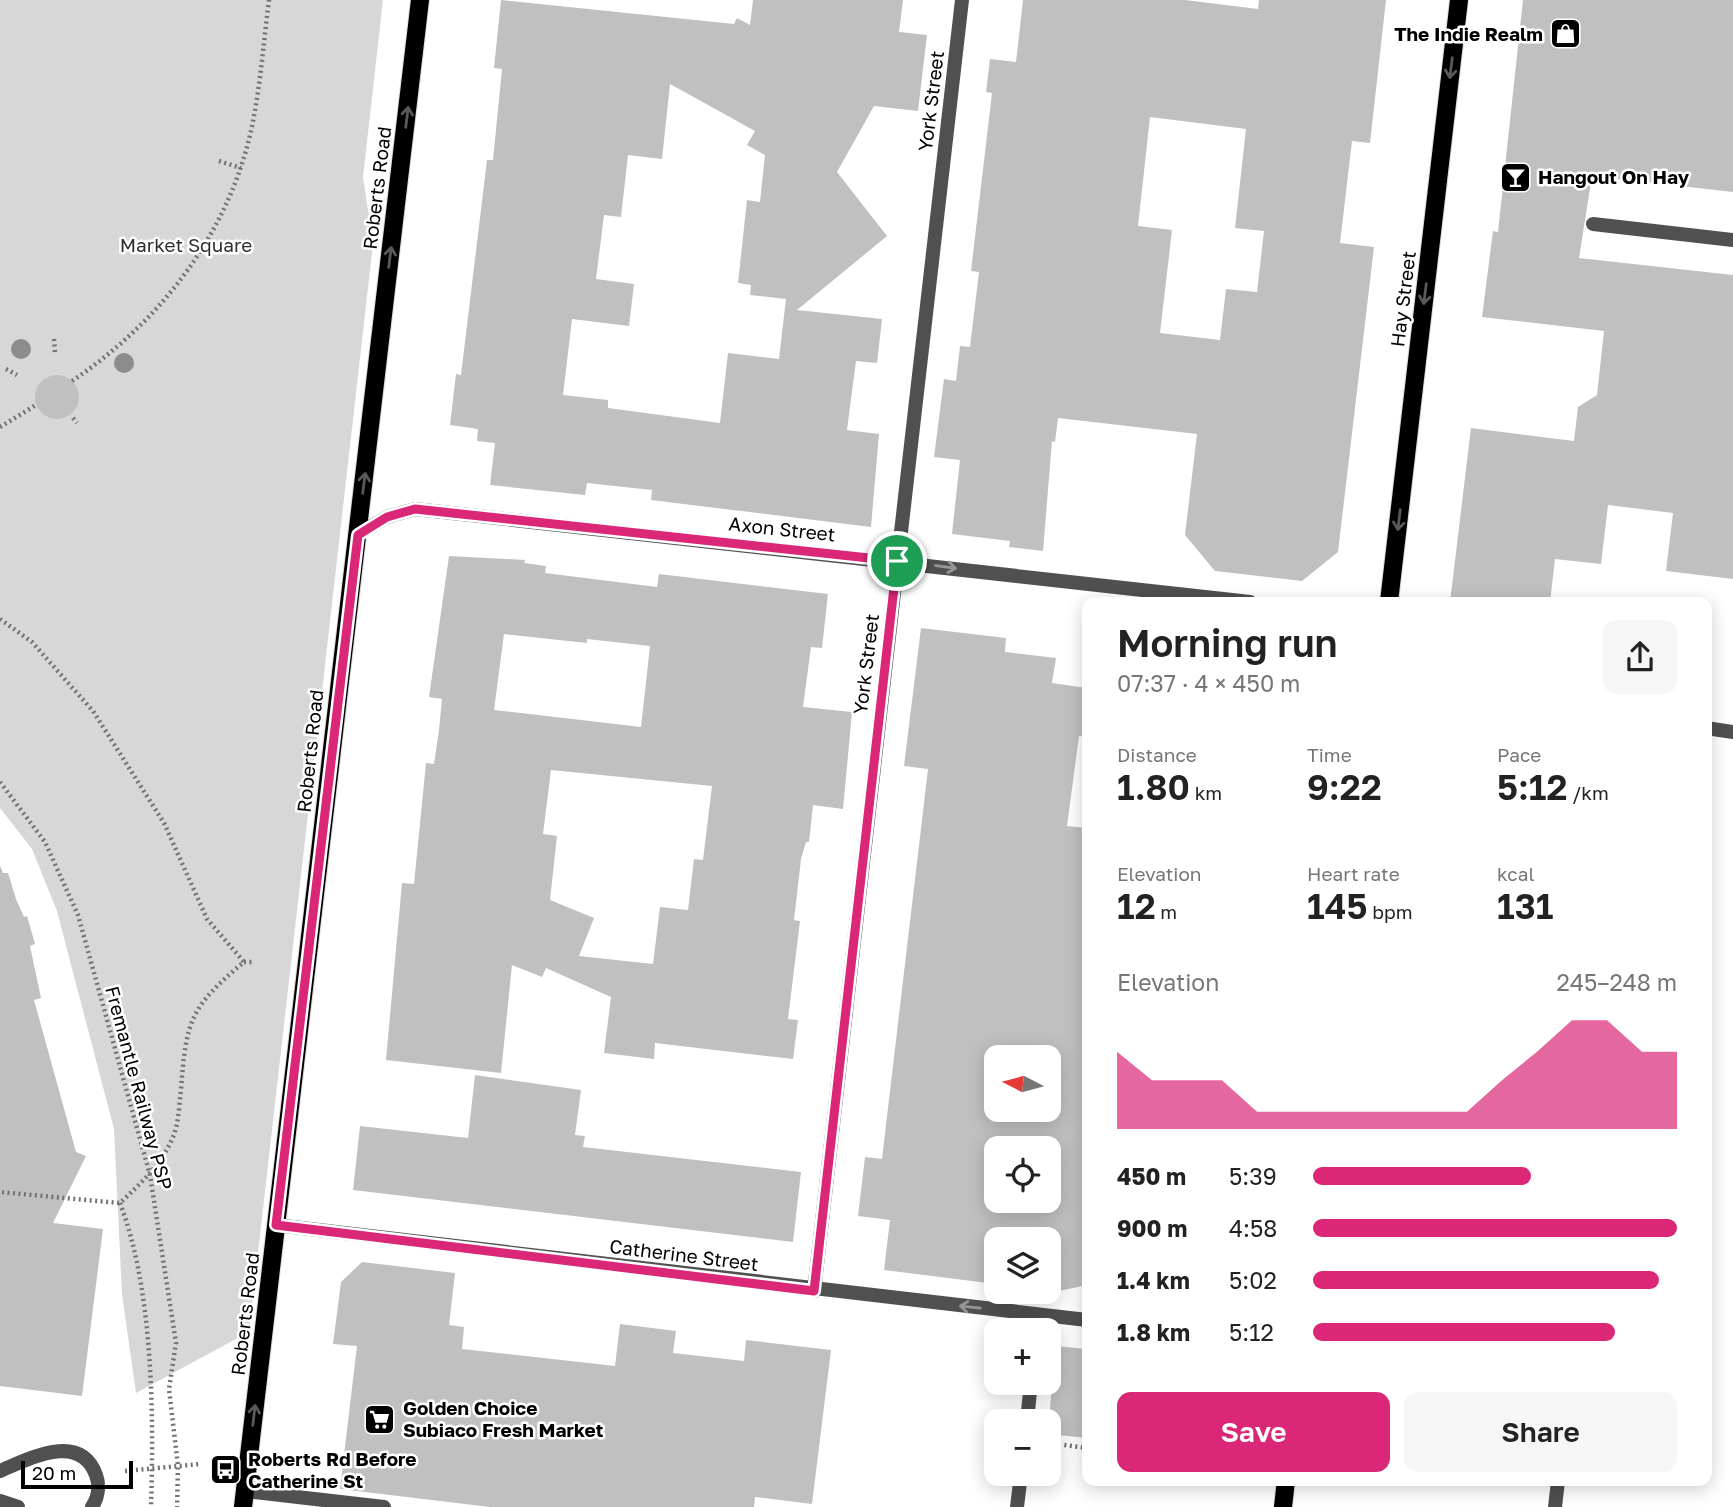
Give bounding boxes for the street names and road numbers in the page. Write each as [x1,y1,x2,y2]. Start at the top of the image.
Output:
street label: York Street [913,49,948,153]
street label: Roberts Road [358,125,395,251]
street label: Hay Street [1385,250,1420,348]
street label: Axon Street [728,511,837,546]
street label: York Street [848,612,883,716]
street label: Roberts Road [292,688,327,814]
street label: Fremantle Railway PSP [101,983,178,1192]
street label: Catherine Street [608,1234,760,1275]
street label: Roberts Road [226,1251,263,1377]

